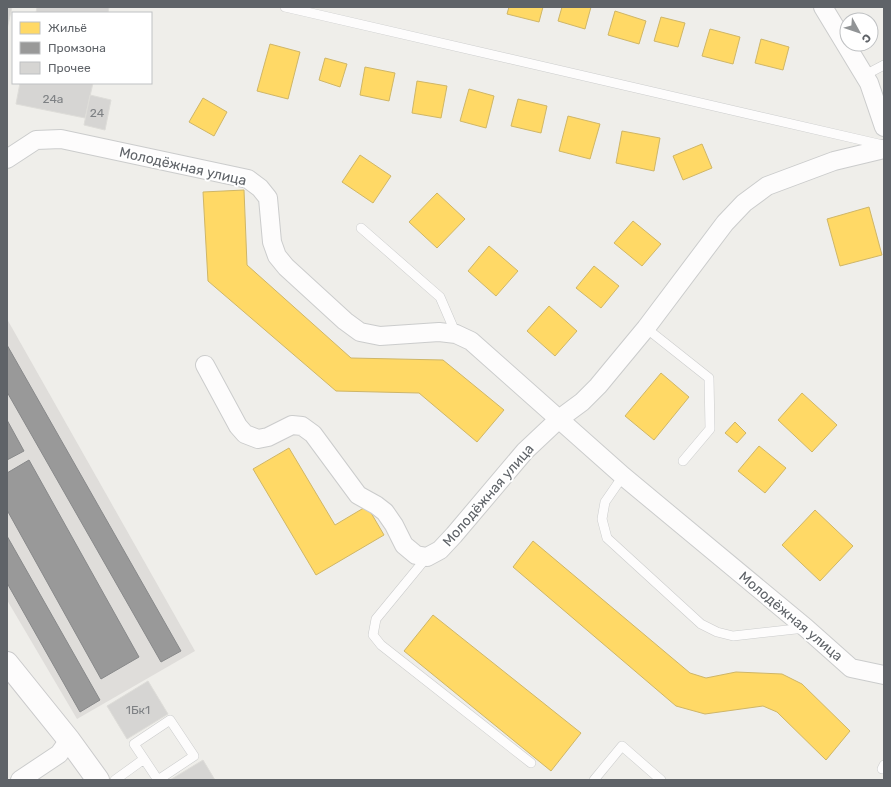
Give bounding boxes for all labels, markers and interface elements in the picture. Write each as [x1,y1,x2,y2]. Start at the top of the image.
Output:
legend [12,12,152,84]
north arrow [839,12,879,52]
text: Жильё [48,21,87,35]
text: С [859,31,874,45]
text: Промзона [48,41,106,55]
text: Прочее [48,61,91,75]
house number: 24а [42,92,64,106]
house number: 24 [90,106,105,120]
street label: Молодёжная улица [118,144,248,189]
street label: Молодёжная улица [439,441,537,550]
street label: Молодёжная улица [735,568,846,665]
house number: 1Бк1 [126,703,150,717]

